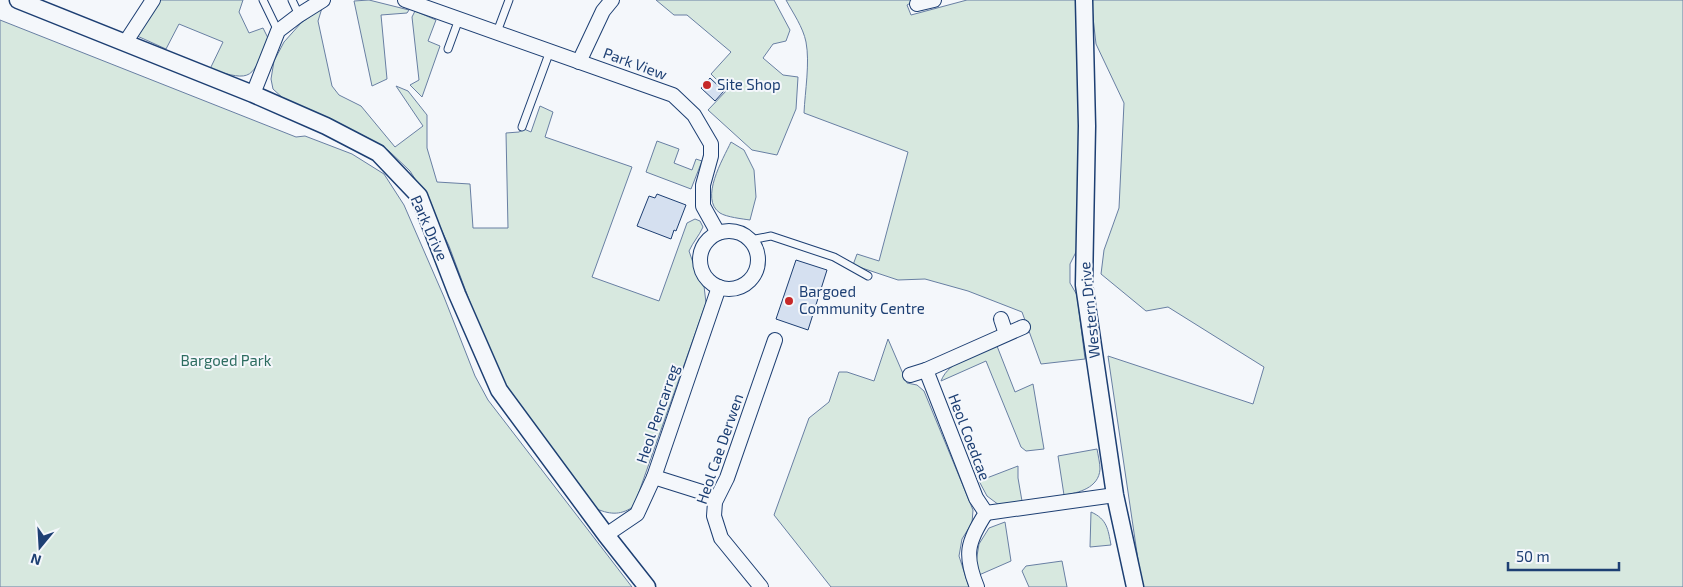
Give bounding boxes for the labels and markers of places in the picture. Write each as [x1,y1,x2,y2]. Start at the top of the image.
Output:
place label: Site Shop [717,75,781,93]
marker: Site Shop [701,79,713,91]
place label: Bargoed Community Centre [799,282,925,317]
marker: Bargoed Community Centre [783,295,795,307]

